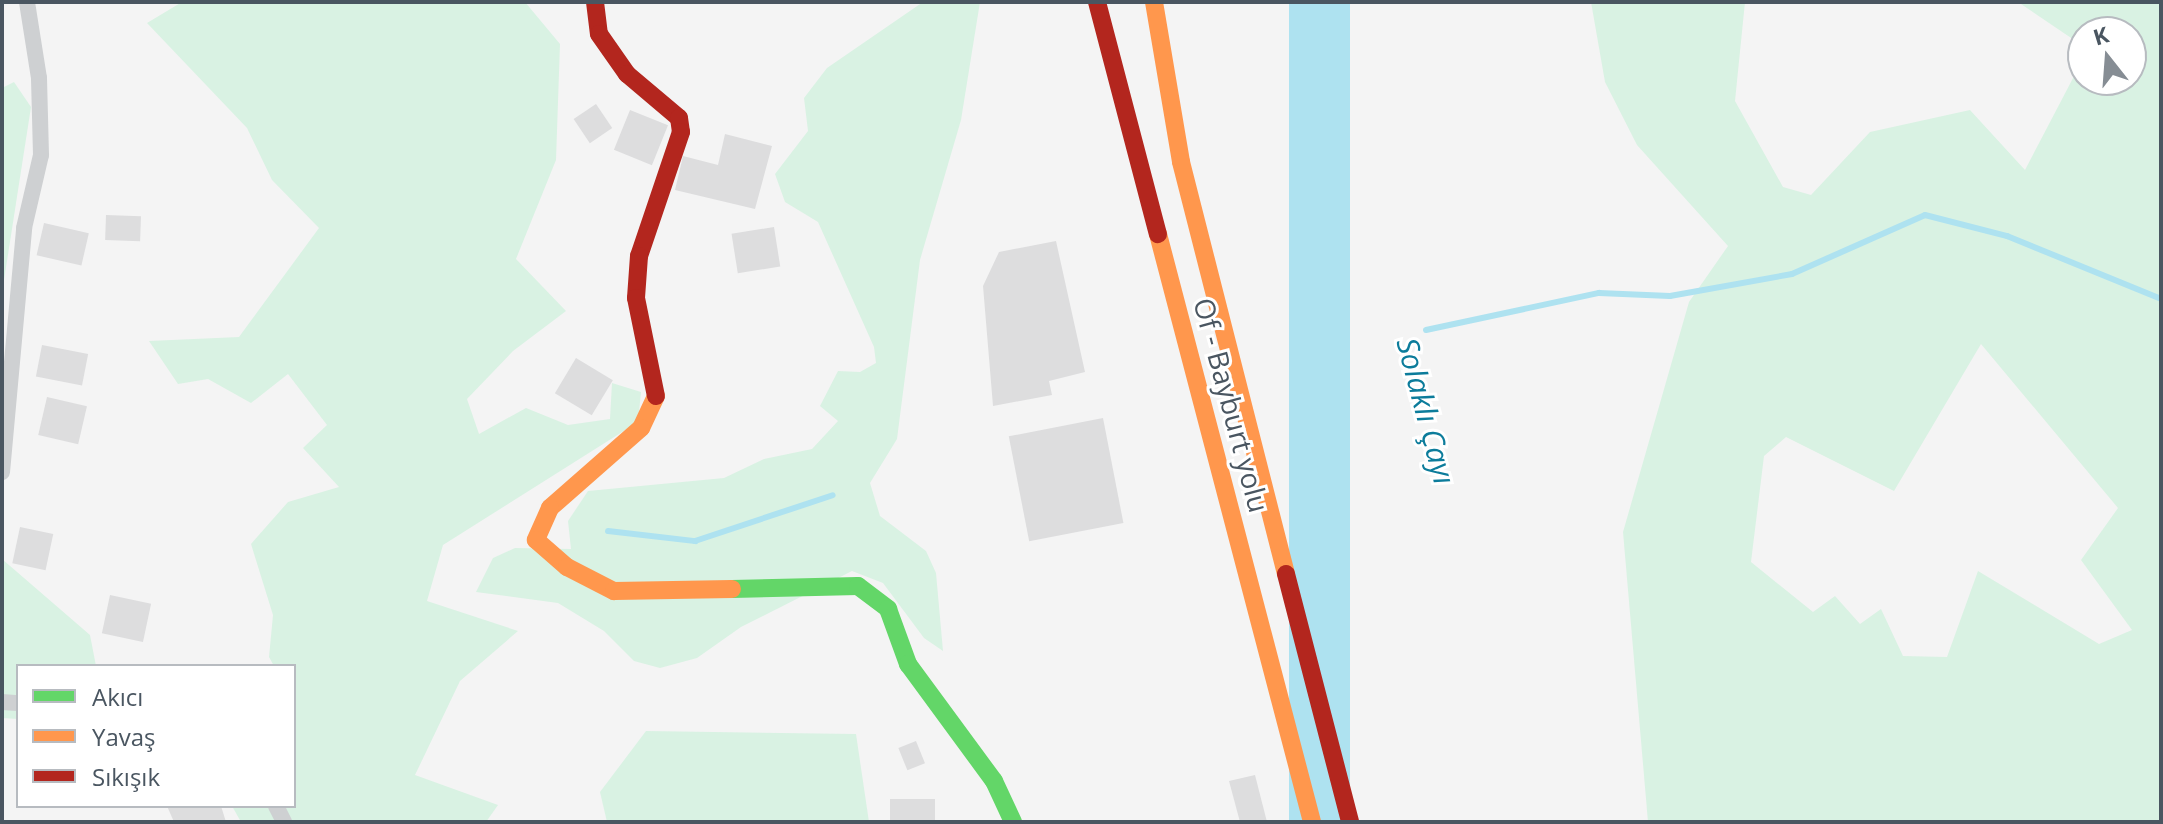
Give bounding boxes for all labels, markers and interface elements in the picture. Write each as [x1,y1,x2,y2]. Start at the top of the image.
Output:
north arrow [2067,16,2147,96]
text: K [2089,18,2112,51]
street label: Of - Bayburt yolu [1187,294,1277,516]
water label: Solaklı Çayı [1389,334,1463,488]
legend [16,664,296,808]
text: Akıcı [92,680,143,713]
text: Yavaş [92,720,156,753]
text: Sıkışık [92,760,160,793]

